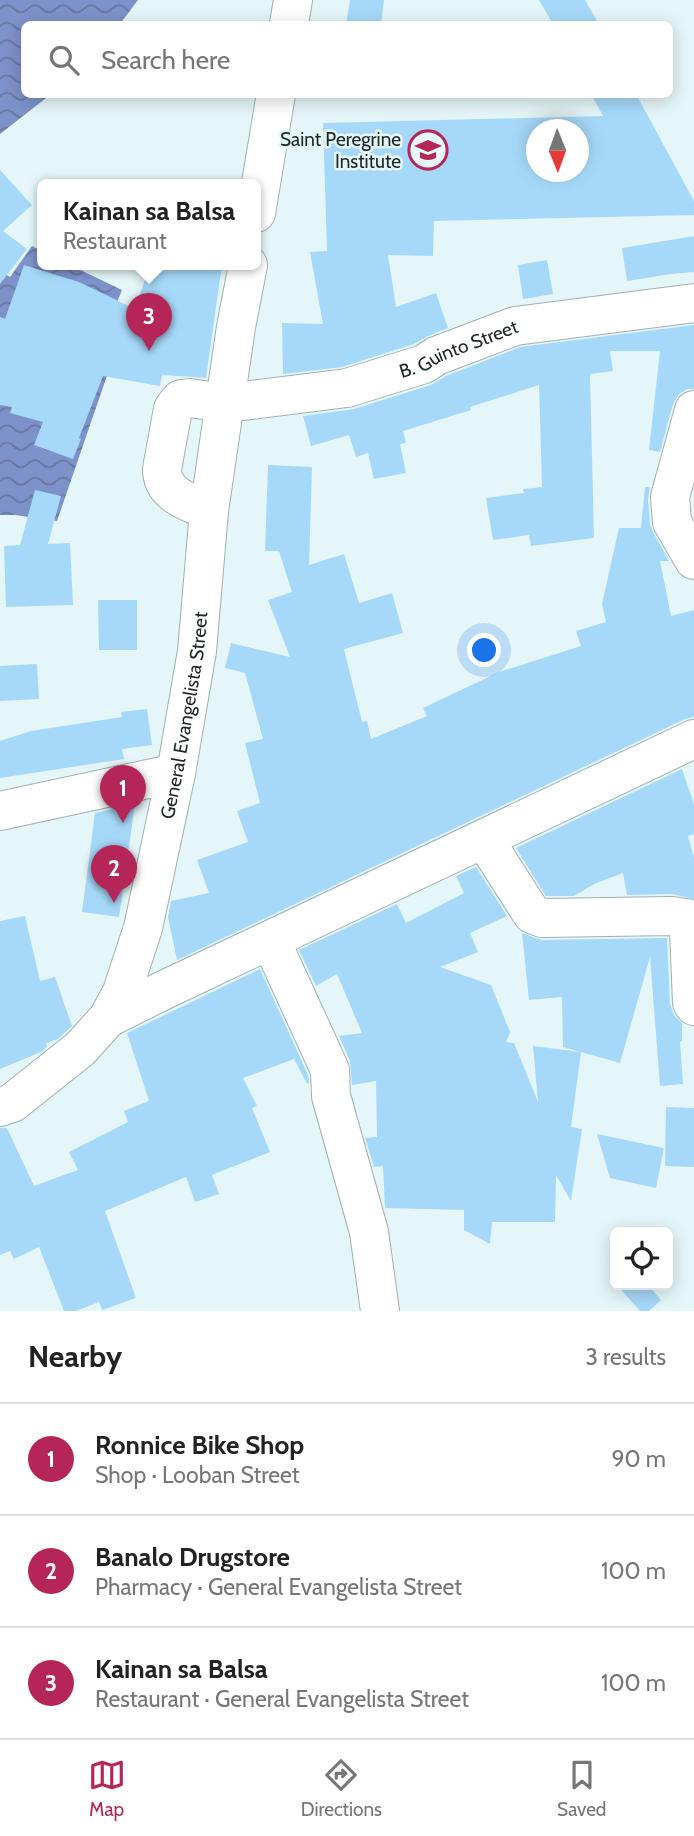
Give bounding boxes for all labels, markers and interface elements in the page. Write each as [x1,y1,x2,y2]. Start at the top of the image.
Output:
search box [21,21,673,98]
icon: search [45,41,83,79]
text: Search here [101,44,230,76]
north arrow [526,119,589,182]
place label: Saint Peregrine Institute [280,128,401,173]
school or university icon: Saint Peregrine Institute [407,129,449,171]
popup [37,179,261,270]
text: Kainan sa Balsa [63,195,235,227]
text: Restaurant [63,227,167,255]
pin: 3 [126,293,172,351]
street label: B. Guinto Street [396,314,522,383]
street label: General Evangelista Street [155,610,212,821]
your location [467,633,501,667]
pin: 1 [100,765,146,823]
pin: 2 [91,845,137,903]
map controls [610,1227,673,1290]
button: locate [610,1227,673,1290]
text: Nearby [28,1338,122,1375]
text: 3 results [585,1343,666,1371]
text: Ronnice Bike Shop [95,1429,304,1461]
text: 1 [47,1445,55,1473]
text: 90 m [612,1445,666,1473]
text: Shop · Looban Street [95,1461,300,1489]
text: Banalo Drugstore [95,1541,290,1573]
text: 2 [45,1557,57,1585]
text: 100 m [601,1557,666,1585]
text: Pharmacy · General Evangelista Street [95,1573,462,1601]
text: Kainan sa Balsa [95,1653,268,1685]
text: 3 [45,1669,57,1697]
text: 100 m [601,1669,666,1697]
text: Restaurant · General Evangelista Street [95,1685,469,1713]
tab: Map [88,1756,126,1821]
tab: Directions [301,1756,382,1821]
tab: Saved [557,1756,606,1821]

